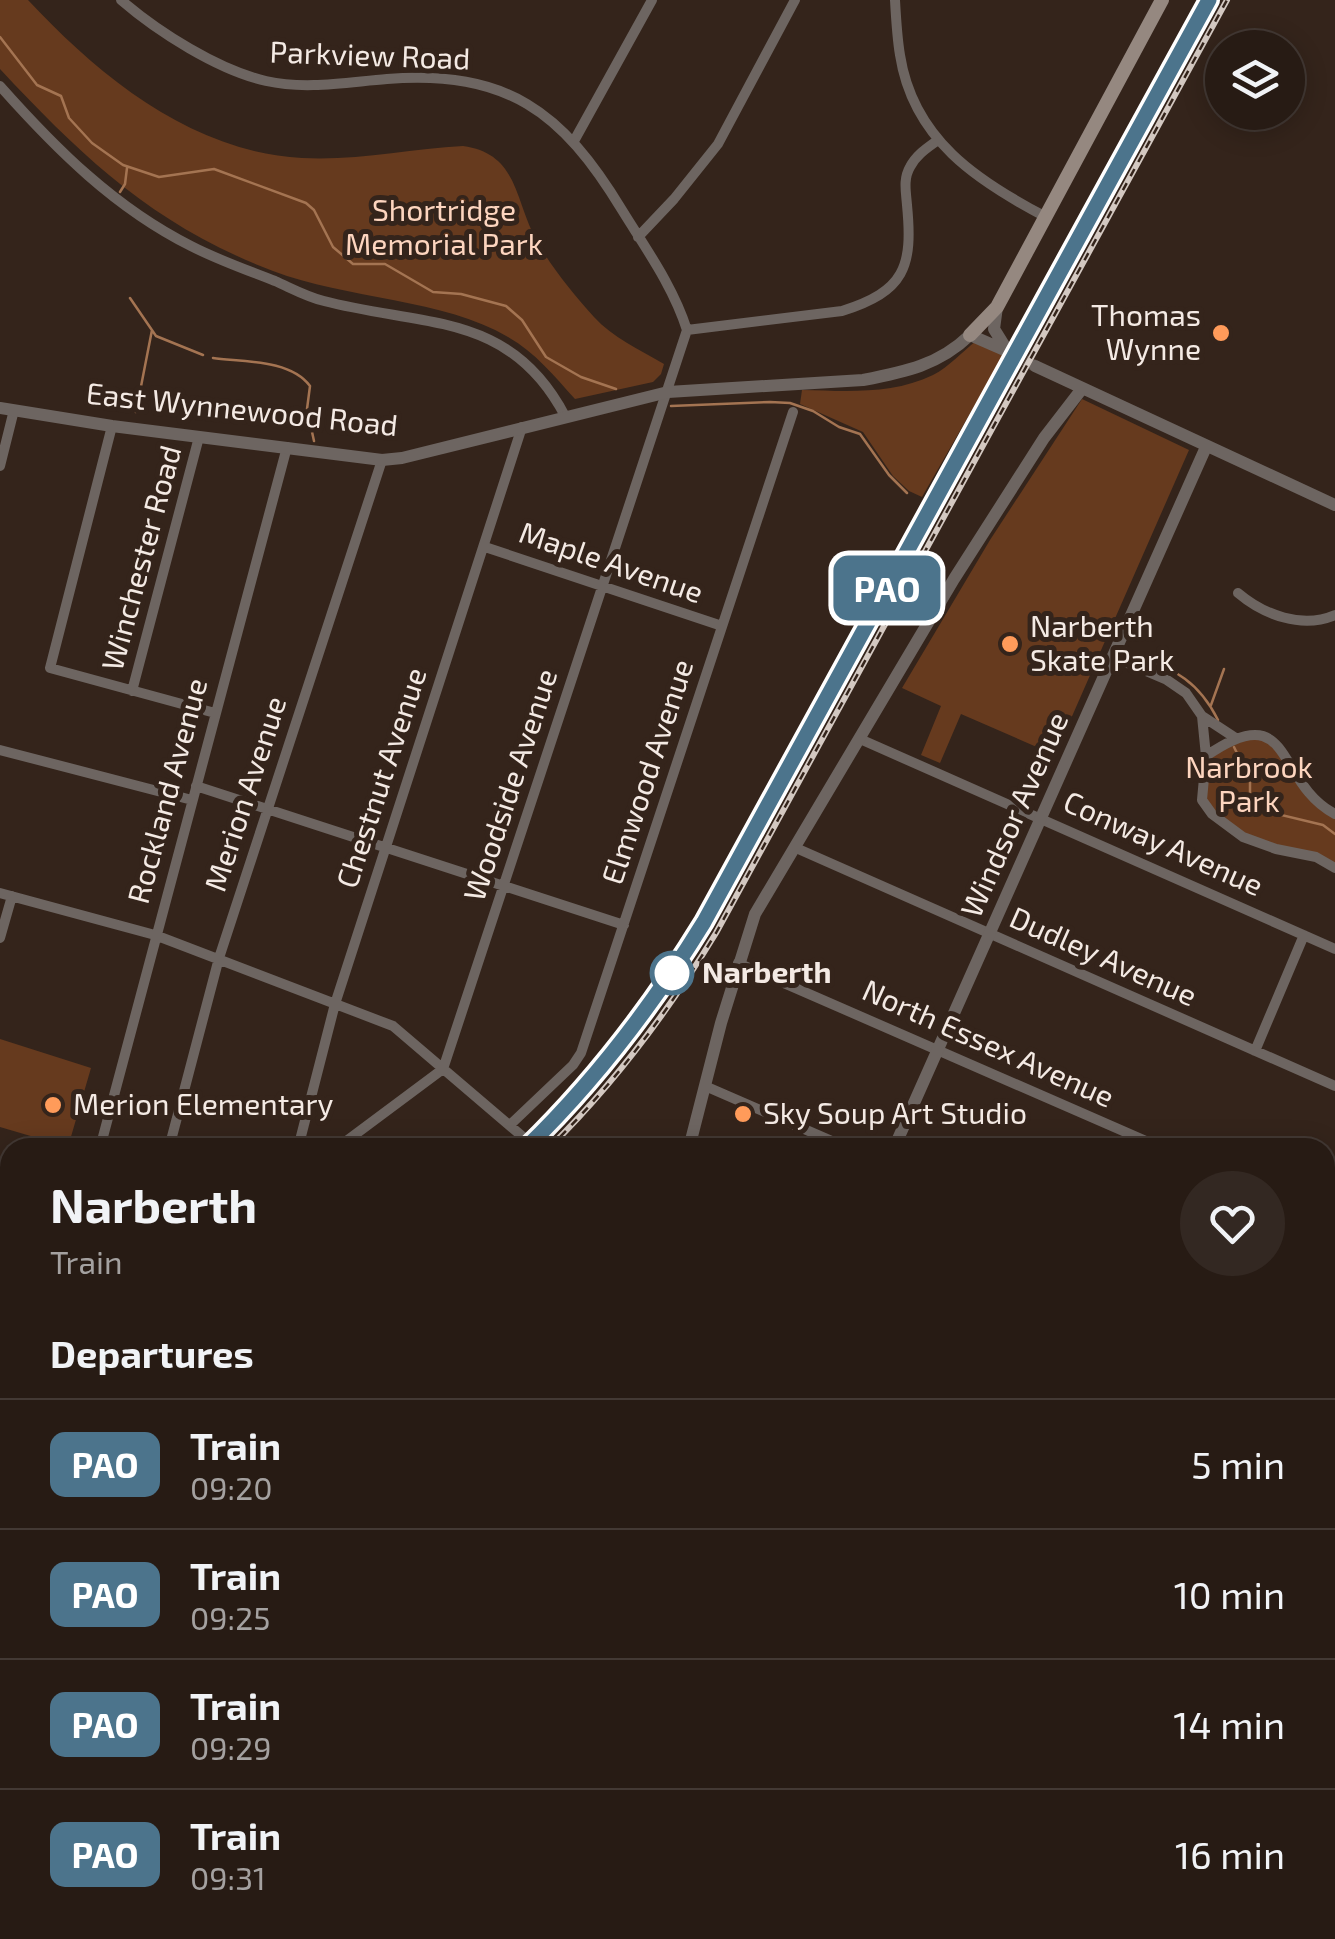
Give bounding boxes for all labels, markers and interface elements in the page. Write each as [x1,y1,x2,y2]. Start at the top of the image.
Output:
map controls [1205,30,1305,130]
button: layers [1205,30,1305,130]
street label: Parkview Road [269,33,471,75]
park label: Shortridge Memorial Park [345,191,543,261]
place label: Thomas Wynne [1091,296,1201,366]
marker: Thomas Wynne [1210,322,1232,344]
street label: East Wynnewood Road [85,374,400,442]
street label: Winchester Road [93,441,187,674]
street label: Maple Avenue [515,513,708,609]
line badge: PAO [830,556,944,620]
text: PAO [853,567,921,609]
place label: Narberth Skate Park [1030,607,1174,677]
marker: Narberth Skate Park [999,633,1021,655]
street label: Elmwood Avenue [593,654,699,888]
street label: Chestnut Avenue [327,663,433,892]
street label: Woodside Avenue [455,664,564,905]
street label: Rockland Avenue [119,674,213,907]
street label: Merion Avenue [196,691,293,895]
street label: Windsor Avenue [952,706,1074,922]
park label: Narbrook Park [1185,748,1313,818]
street label: Conway Avenue [1059,782,1269,902]
street label: Dudley Avenue [1005,898,1203,1012]
marker: Narberth [651,952,693,994]
place label: Narberth [702,953,831,989]
street label: North Essex Avenue [857,971,1120,1114]
place label: Merion Elementary [73,1085,334,1121]
marker: Merion Elementary [42,1094,64,1116]
place label: Sky Soup Art Studio [763,1094,1027,1130]
marker: Sky Soup Art Studio [732,1103,754,1125]
button: heart [1180,1171,1285,1276]
text: Narberth [50,1175,257,1233]
text: Train [50,1242,123,1280]
text: Departures [50,1330,254,1376]
text: Train [190,1422,281,1468]
text: 5 min [1191,1441,1285,1487]
text: PAO [71,1443,139,1485]
text: 09:20 [190,1468,272,1506]
text: Train [190,1552,281,1598]
text: 10 min [1174,1571,1285,1617]
text: PAO [71,1573,139,1615]
text: 09:25 [190,1598,270,1636]
text: Train [190,1682,281,1728]
text: 14 min [1173,1701,1285,1747]
text: PAO [71,1703,139,1745]
text: 09:29 [190,1728,271,1766]
text: Train [190,1812,281,1858]
text: 16 min [1175,1831,1285,1877]
text: PAO [71,1833,139,1875]
text: 09:31 [190,1858,266,1896]

